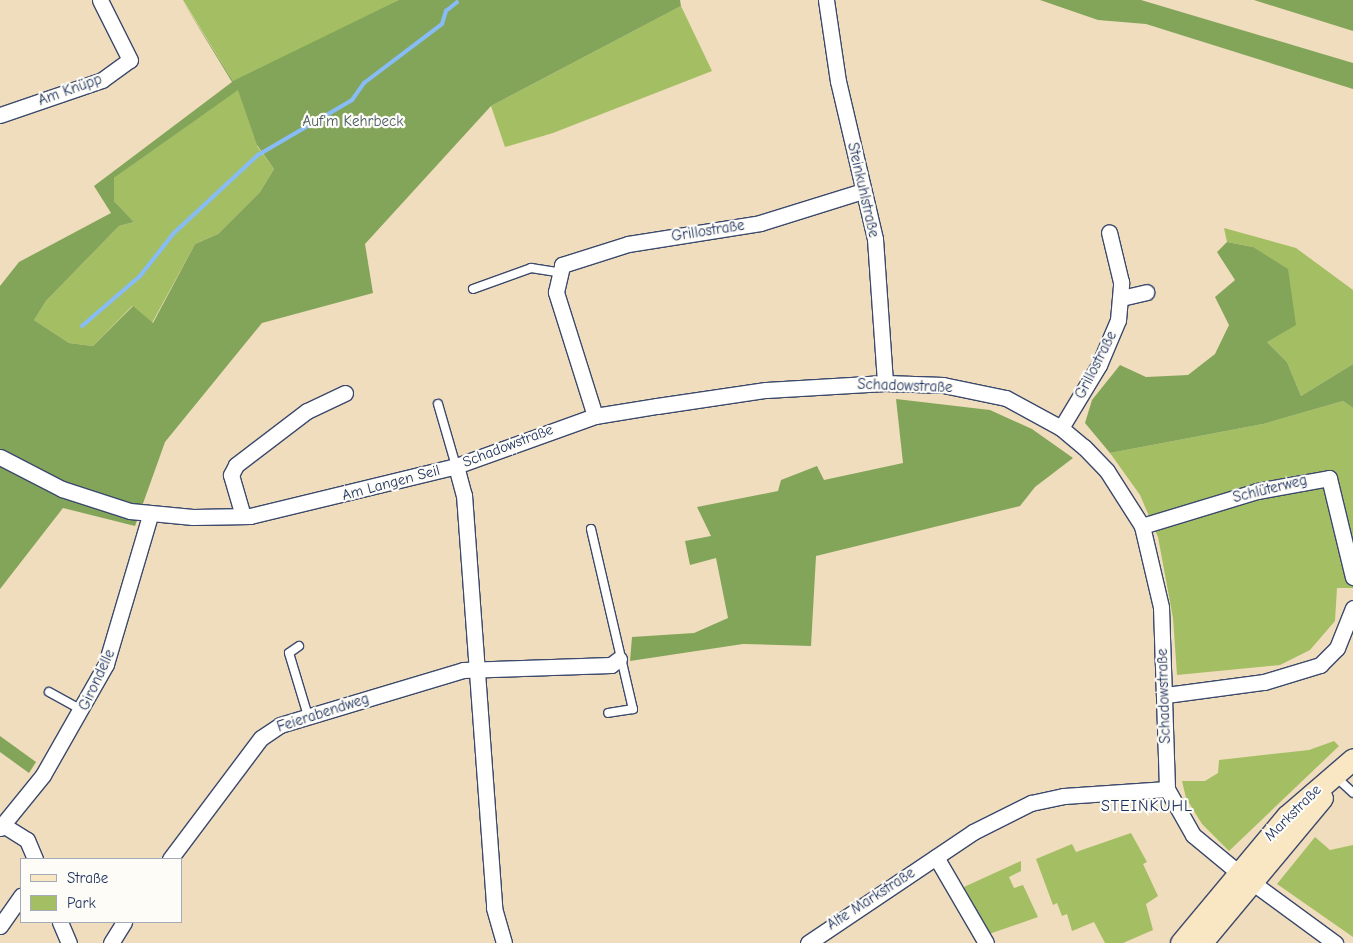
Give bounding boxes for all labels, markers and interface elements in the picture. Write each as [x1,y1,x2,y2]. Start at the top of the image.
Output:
street label: Am Knüpp [36,70,104,110]
park label: Auf'm Kehrbeck [303,113,403,131]
street label: Steinkuhlstraße [843,141,883,239]
street label: Grillostraße [670,216,746,246]
street label: Grillostraße [1071,328,1121,402]
street label: Schadowstraße [857,375,953,397]
street label: Schadowstraße [460,421,556,471]
street label: Am Langen Seil [340,461,442,505]
street label: Schlüterweg [1231,471,1309,507]
street label: Girondelle [75,646,119,714]
street label: Schadowstraße [1153,648,1175,744]
street label: Feierabendweg [275,690,371,736]
street label: Markstraße [1261,781,1325,845]
district label: STEINKUHL [1100,796,1194,816]
legend [20,858,182,923]
street label: Alte Markstraße [824,864,918,934]
text: Straße [67,869,108,887]
text: Park [67,894,96,912]

